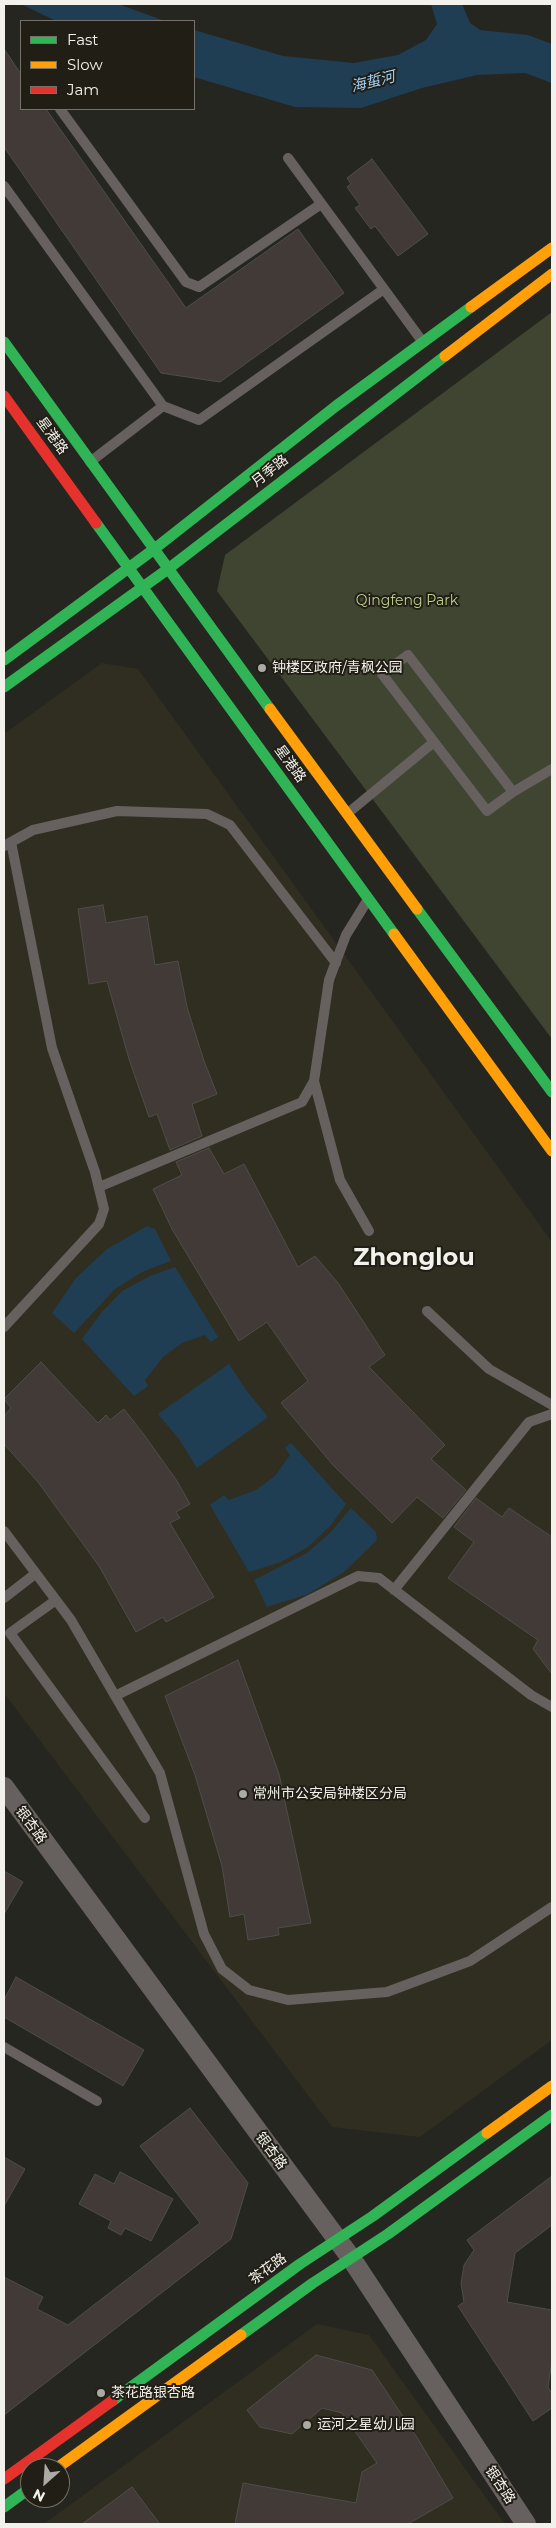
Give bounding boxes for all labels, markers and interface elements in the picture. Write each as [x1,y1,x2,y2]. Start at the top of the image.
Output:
legend [20,20,195,110]
text: Fast [67,30,98,49]
text: Slow [67,55,103,74]
water label: 海蜇河 [349,68,397,96]
text: Jam [67,80,99,99]
street label: 星港路 [33,414,71,458]
street label: 月季路 [248,451,292,491]
park label: Qingfeng Park [356,593,458,609]
place label: 钟楼区政府/青枫公园 [272,660,403,676]
marker: 钟楼区政府/青枫公园 [256,662,268,674]
street label: 星港路 [271,742,309,786]
district label: Zhonglou [353,1244,475,1272]
place label: 常州市公安局钟楼区分局 [253,1786,407,1802]
marker: 常州市公安局钟楼区分局 [237,1788,249,1800]
street label: 银杏路 [12,1803,50,1847]
street label: 银杏路 [252,2129,290,2173]
street label: 茶花路 [246,2250,290,2288]
place label: 茶花路银杏路 [111,2385,195,2401]
marker: 茶花路银杏路 [95,2387,107,2399]
place label: 运河之星幼儿园 [317,2417,415,2433]
marker: 运河之星幼儿园 [301,2419,313,2431]
north arrow [20,2458,70,2508]
street label: 银杏路 [482,2463,518,2507]
text: N [30,2485,48,2506]

